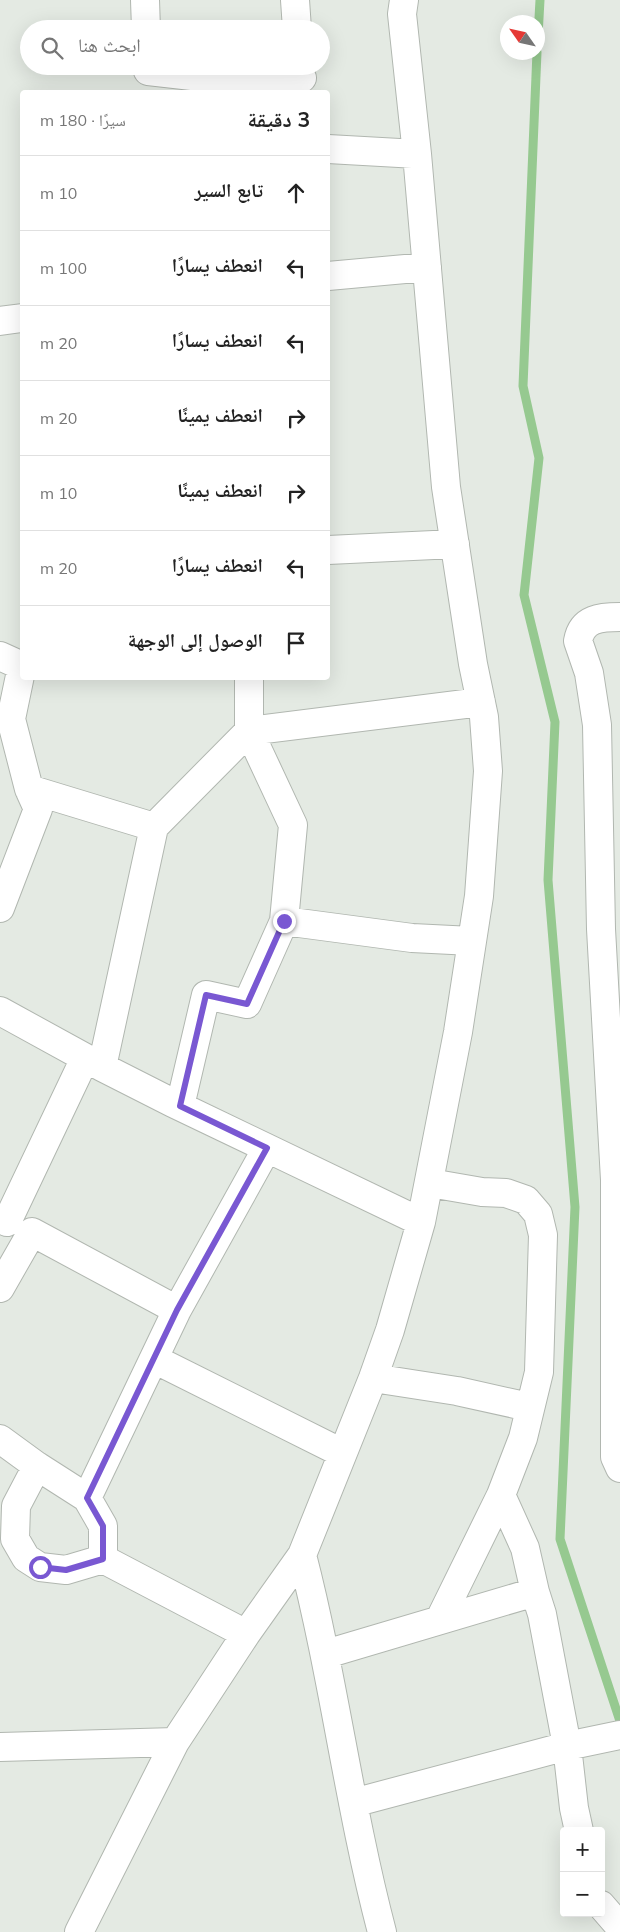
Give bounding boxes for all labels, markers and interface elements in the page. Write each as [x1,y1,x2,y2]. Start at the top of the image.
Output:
north arrow [500,15,545,60]
search box [20,20,330,75]
text: ابحث هنا [78,33,141,57]
icon: search [38,34,66,62]
text: 3 دقيقة [248,106,310,132]
text: سيرًا · 180 m [40,110,126,130]
text: تابع السير [194,178,263,202]
icon: ahead [282,179,310,207]
text: 10 m [40,183,77,203]
text: انعطف يسارًا [172,253,263,277]
icon: left [282,254,310,282]
text: 100 m [40,258,87,278]
text: انعطف يسارًا [172,328,263,352]
icon: left [282,329,310,357]
text: 20 m [40,333,77,353]
text: انعطف يمينًا [177,403,263,427]
icon: right [282,404,310,432]
text: 20 m [40,408,77,428]
text: انعطف يمينًا [177,478,263,502]
icon: right [282,479,310,507]
text: 10 m [40,483,77,503]
text: انعطف يسارًا [172,553,263,577]
icon: left [282,554,310,582]
text: 20 m [40,558,77,578]
text: الوصول إلى الوجهة [128,628,263,652]
icon: arrive [282,629,310,657]
route end [273,910,296,933]
route start [29,1556,52,1579]
map controls [560,1827,605,1917]
button: + [560,1827,605,1872]
button: − [560,1872,605,1917]

